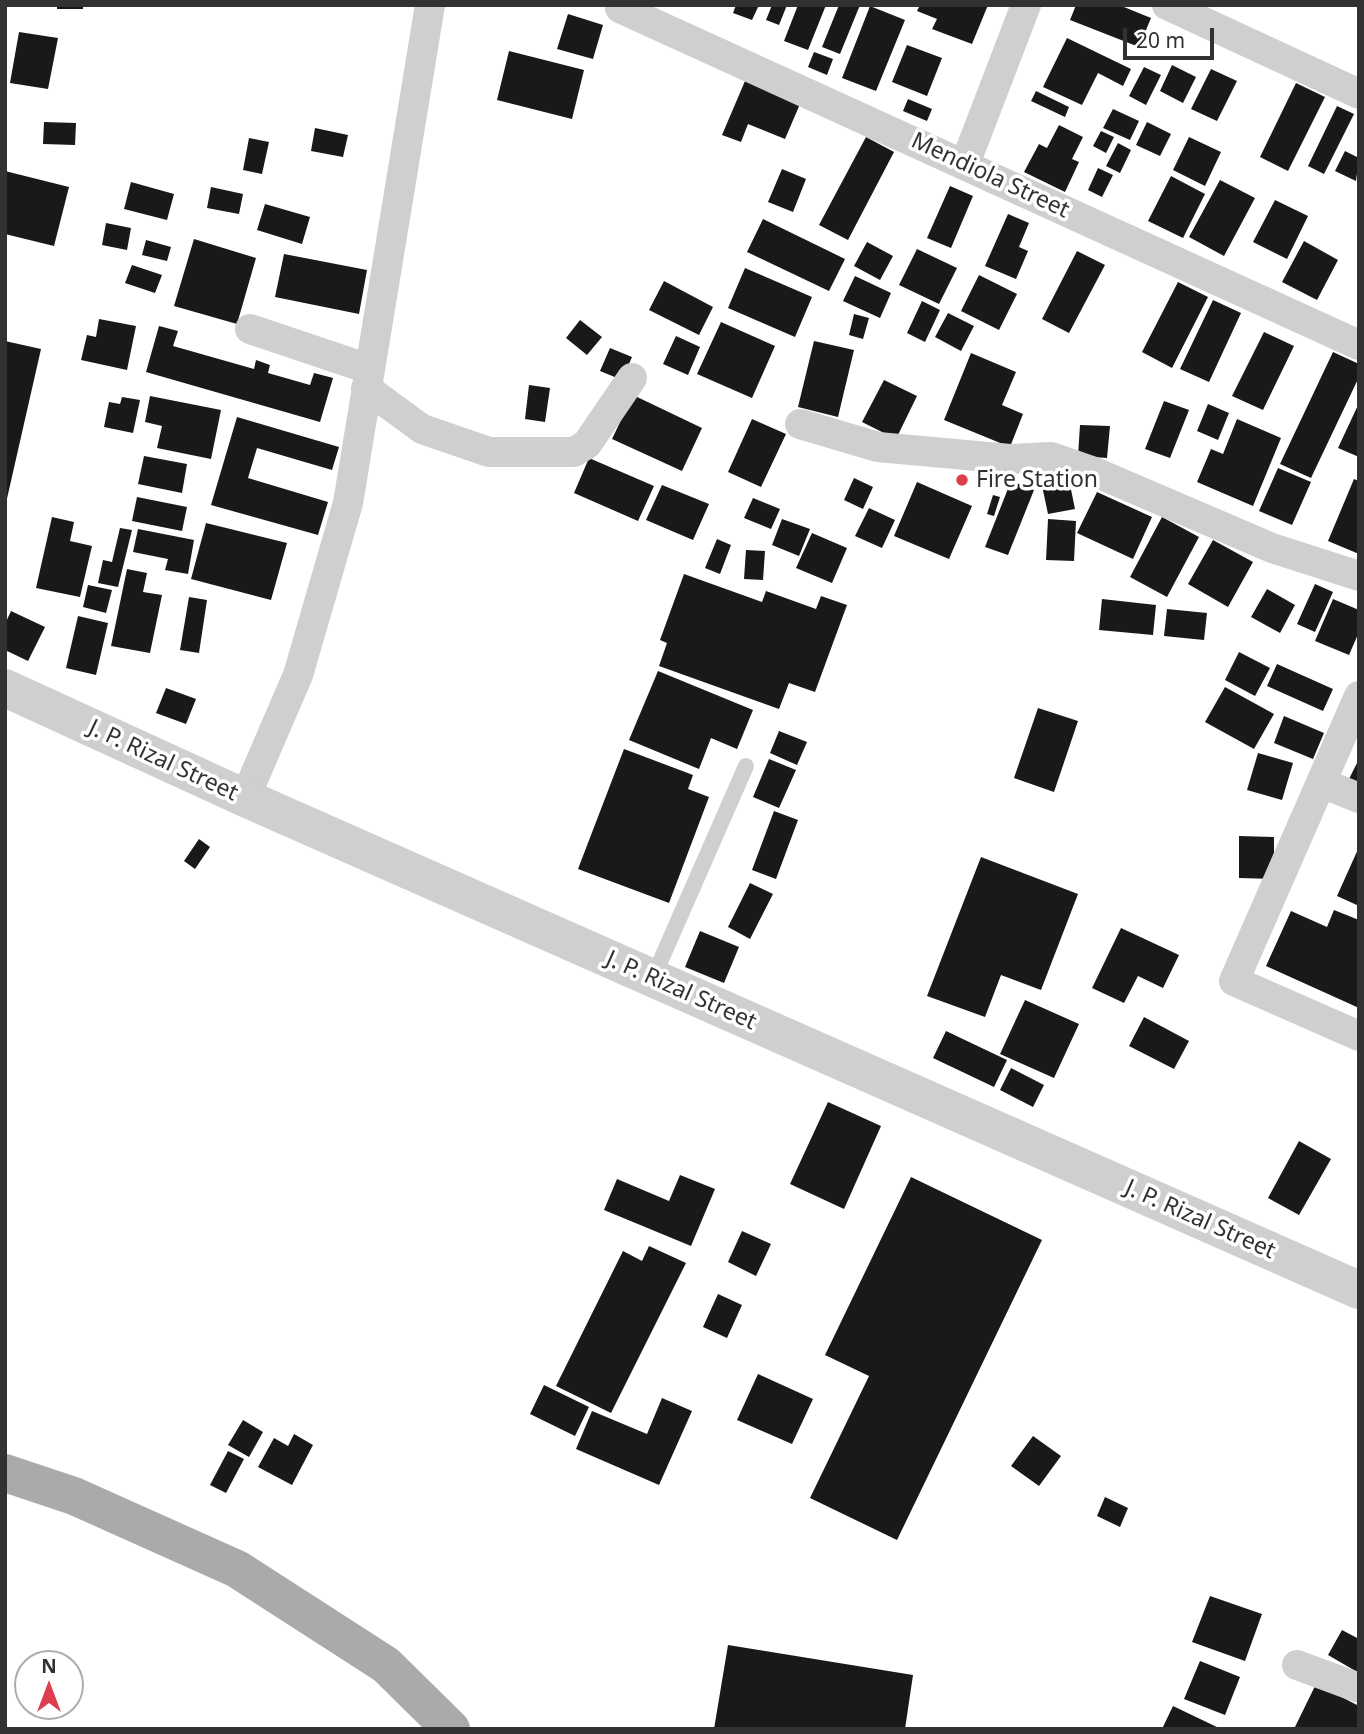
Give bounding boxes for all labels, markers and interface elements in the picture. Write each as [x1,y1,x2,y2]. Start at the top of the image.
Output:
scale bar [1126,14,1217,58]
text: 20 m [1136,26,1185,54]
street label: Mendiola Street [907,127,1073,225]
place label: Fire Station [976,466,1098,494]
marker: Fire Station [954,472,970,488]
street label: J. P. Rizal Street [84,714,242,808]
street label: J. P. Rizal Street [602,946,760,1036]
street label: J. P. Rizal Street [1121,1175,1279,1265]
north arrow [14,1650,84,1720]
text: N [41,1653,57,1679]

